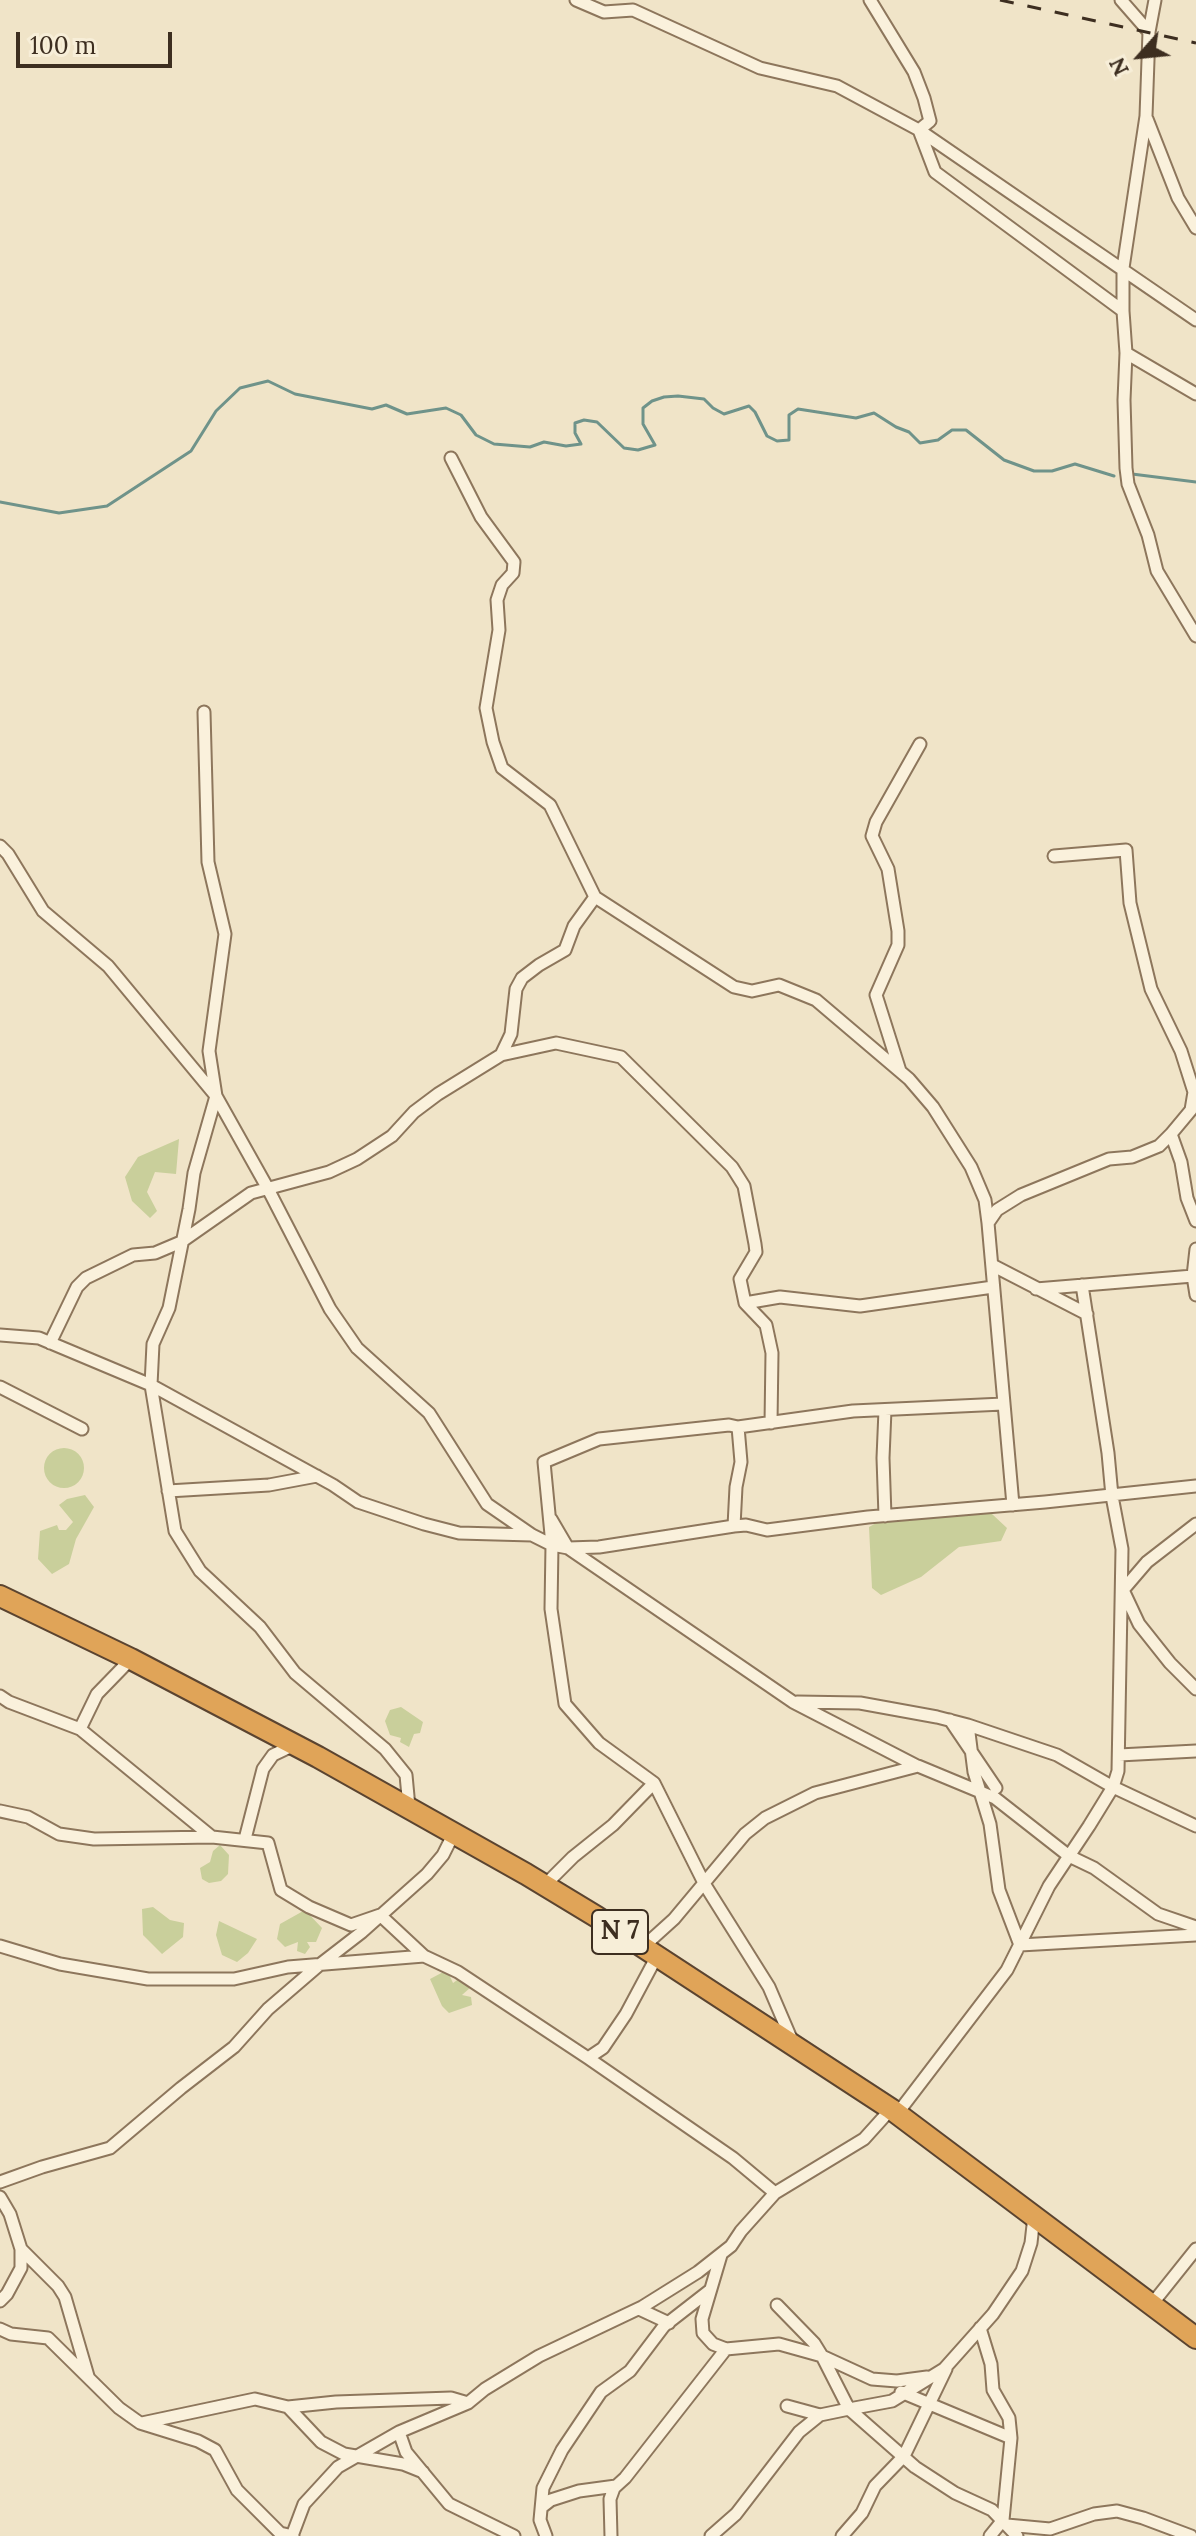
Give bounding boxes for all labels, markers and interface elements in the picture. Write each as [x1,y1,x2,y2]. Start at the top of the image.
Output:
scale bar [20,16,176,66]
north arrow [1100,16,1180,96]
text: 100 m [30,30,96,61]
text: N [1102,53,1135,81]
road number: N 7 [592,1910,648,1954]

